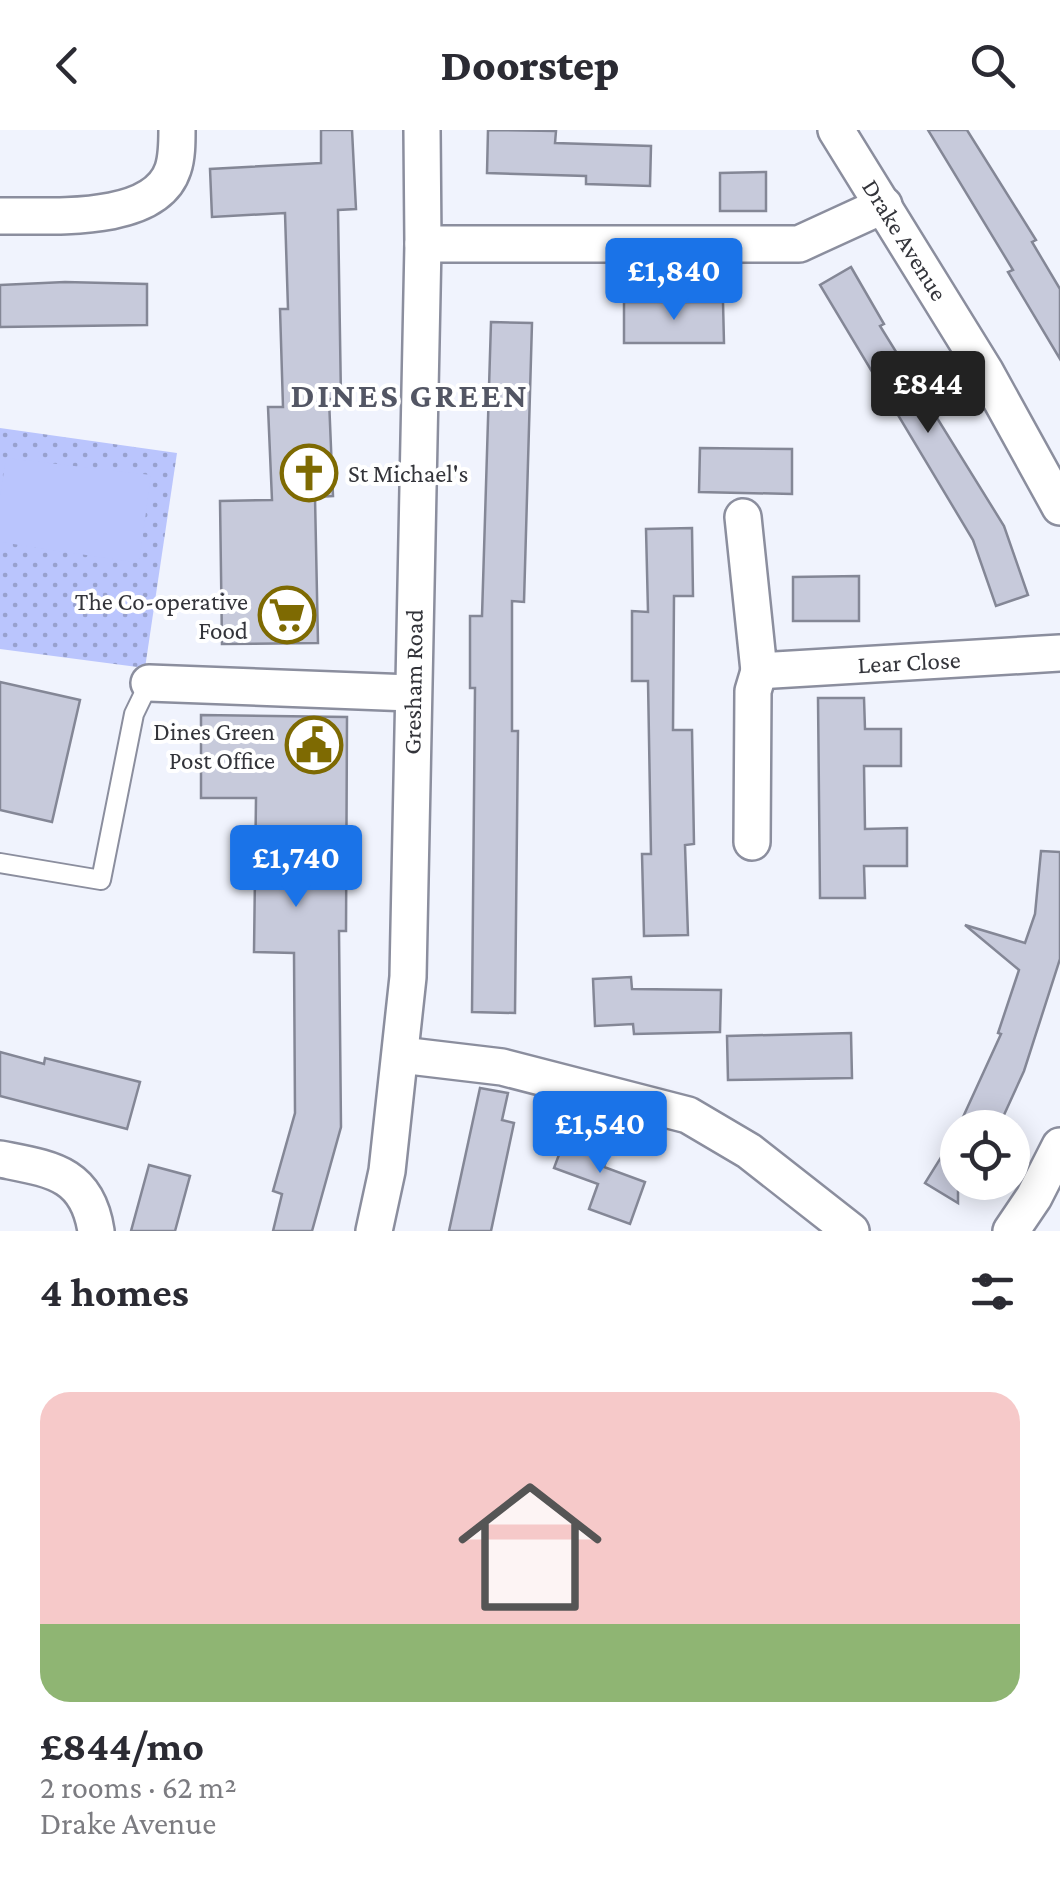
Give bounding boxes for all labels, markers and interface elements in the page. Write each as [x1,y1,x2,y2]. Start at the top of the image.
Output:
icon: back [40,38,95,93]
icon: search [965,38,1020,93]
text: Doorstep [441,40,619,90]
street label: Drake Avenue [857,174,953,306]
pin: £1,840 [593,238,755,323]
text: £1,840 [627,252,721,288]
pin: £844 [869,351,987,436]
text: £844 [893,365,963,401]
district label: DINES GREEN [291,376,529,415]
church icon: St Michael's [279,443,339,503]
place label: St Michael's [348,460,468,487]
supermarket icon: The Co-operative Food [257,585,317,645]
place label: The Co-operative Food [75,588,248,644]
street label: Gresham Road [398,609,428,755]
street label: Lear Close [857,646,961,678]
public building icon: Dines Green Post Office [284,715,344,775]
place label: Dines Green Post Office [153,718,275,774]
pin: £1,740 [215,825,377,910]
text: £1,740 [252,839,340,875]
pin: £1,540 [519,1091,681,1176]
text: £1,540 [555,1105,645,1141]
map controls [940,1110,1030,1200]
button: locate [940,1110,1030,1200]
icon: filters [965,1264,1020,1319]
text: 4 homes [40,1268,189,1315]
icon: home [440,1457,620,1637]
text: £844/mo [40,1722,204,1769]
text: 2 rooms · 62 m² [40,1769,237,1805]
text: Drake Avenue [40,1805,216,1841]

